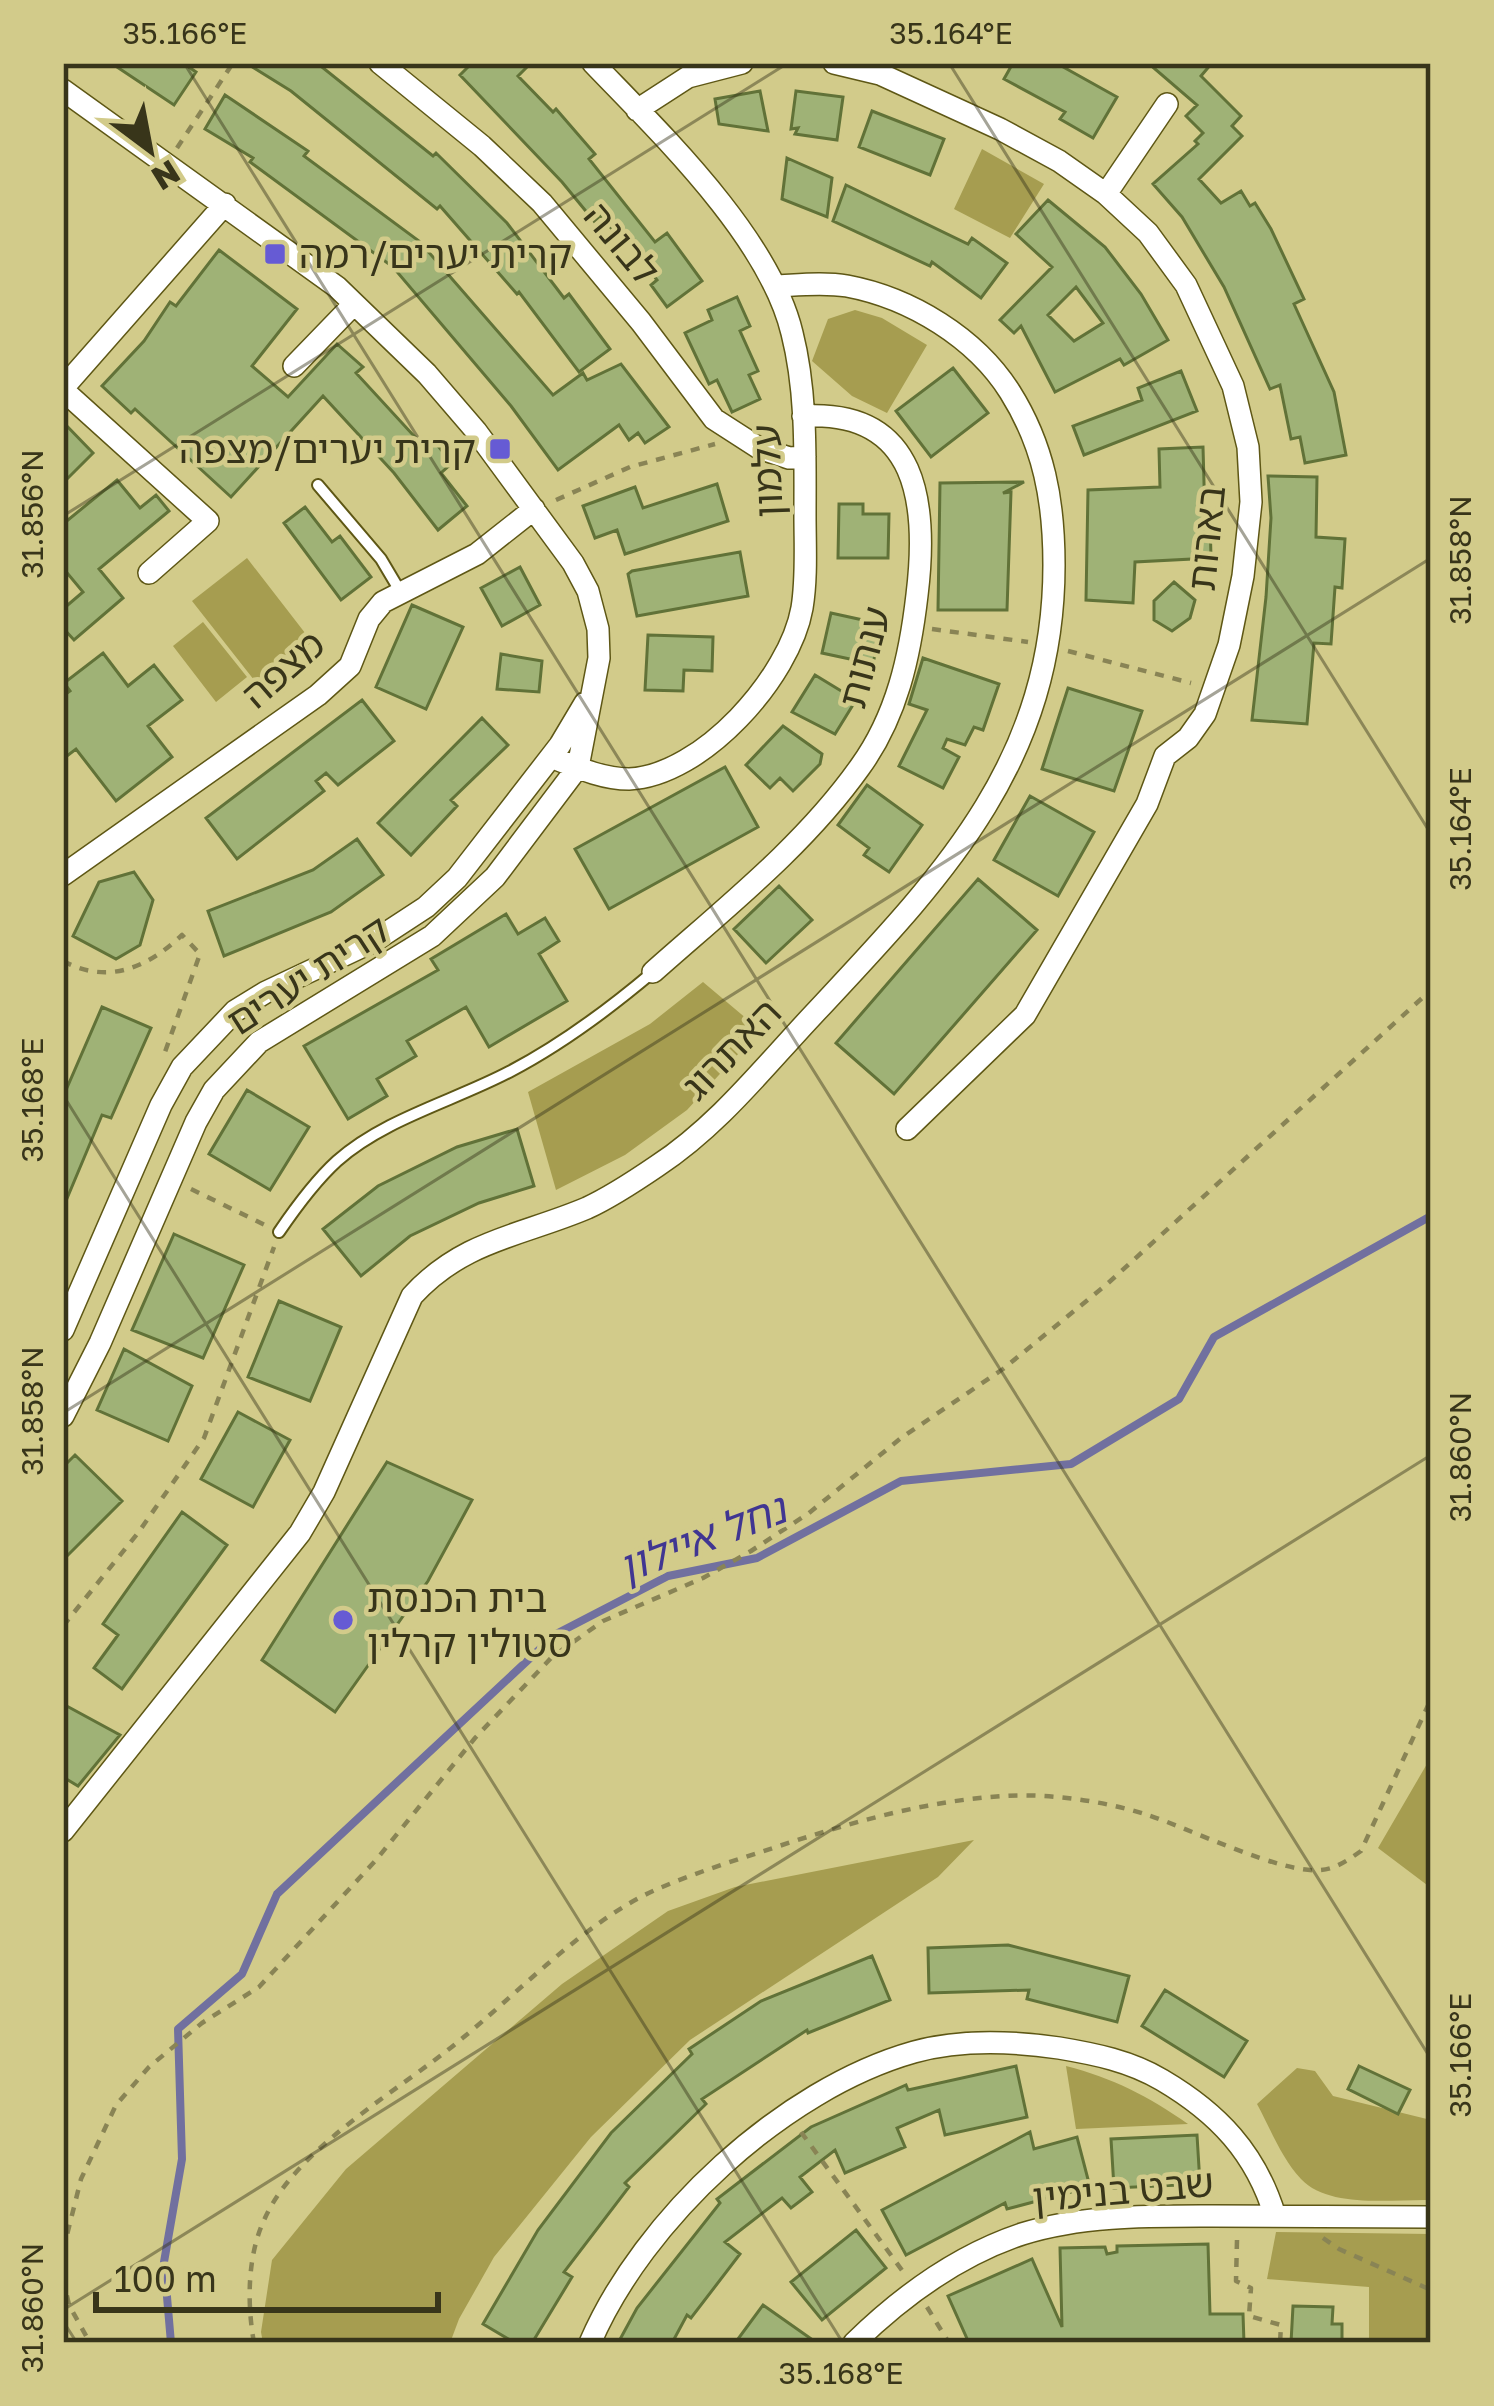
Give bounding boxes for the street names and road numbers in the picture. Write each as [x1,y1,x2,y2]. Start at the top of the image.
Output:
street label: לבונה [575,192,670,293]
street label: עלמון [741,423,792,519]
street label: בארות [1177,483,1234,593]
street label: ענתות [827,601,900,713]
street label: מצפה [232,620,334,717]
street label: קרית יערים [218,905,398,1044]
street label: האתרוג [671,988,790,1109]
street label: שבט בנימין [1030,2158,1216,2221]

